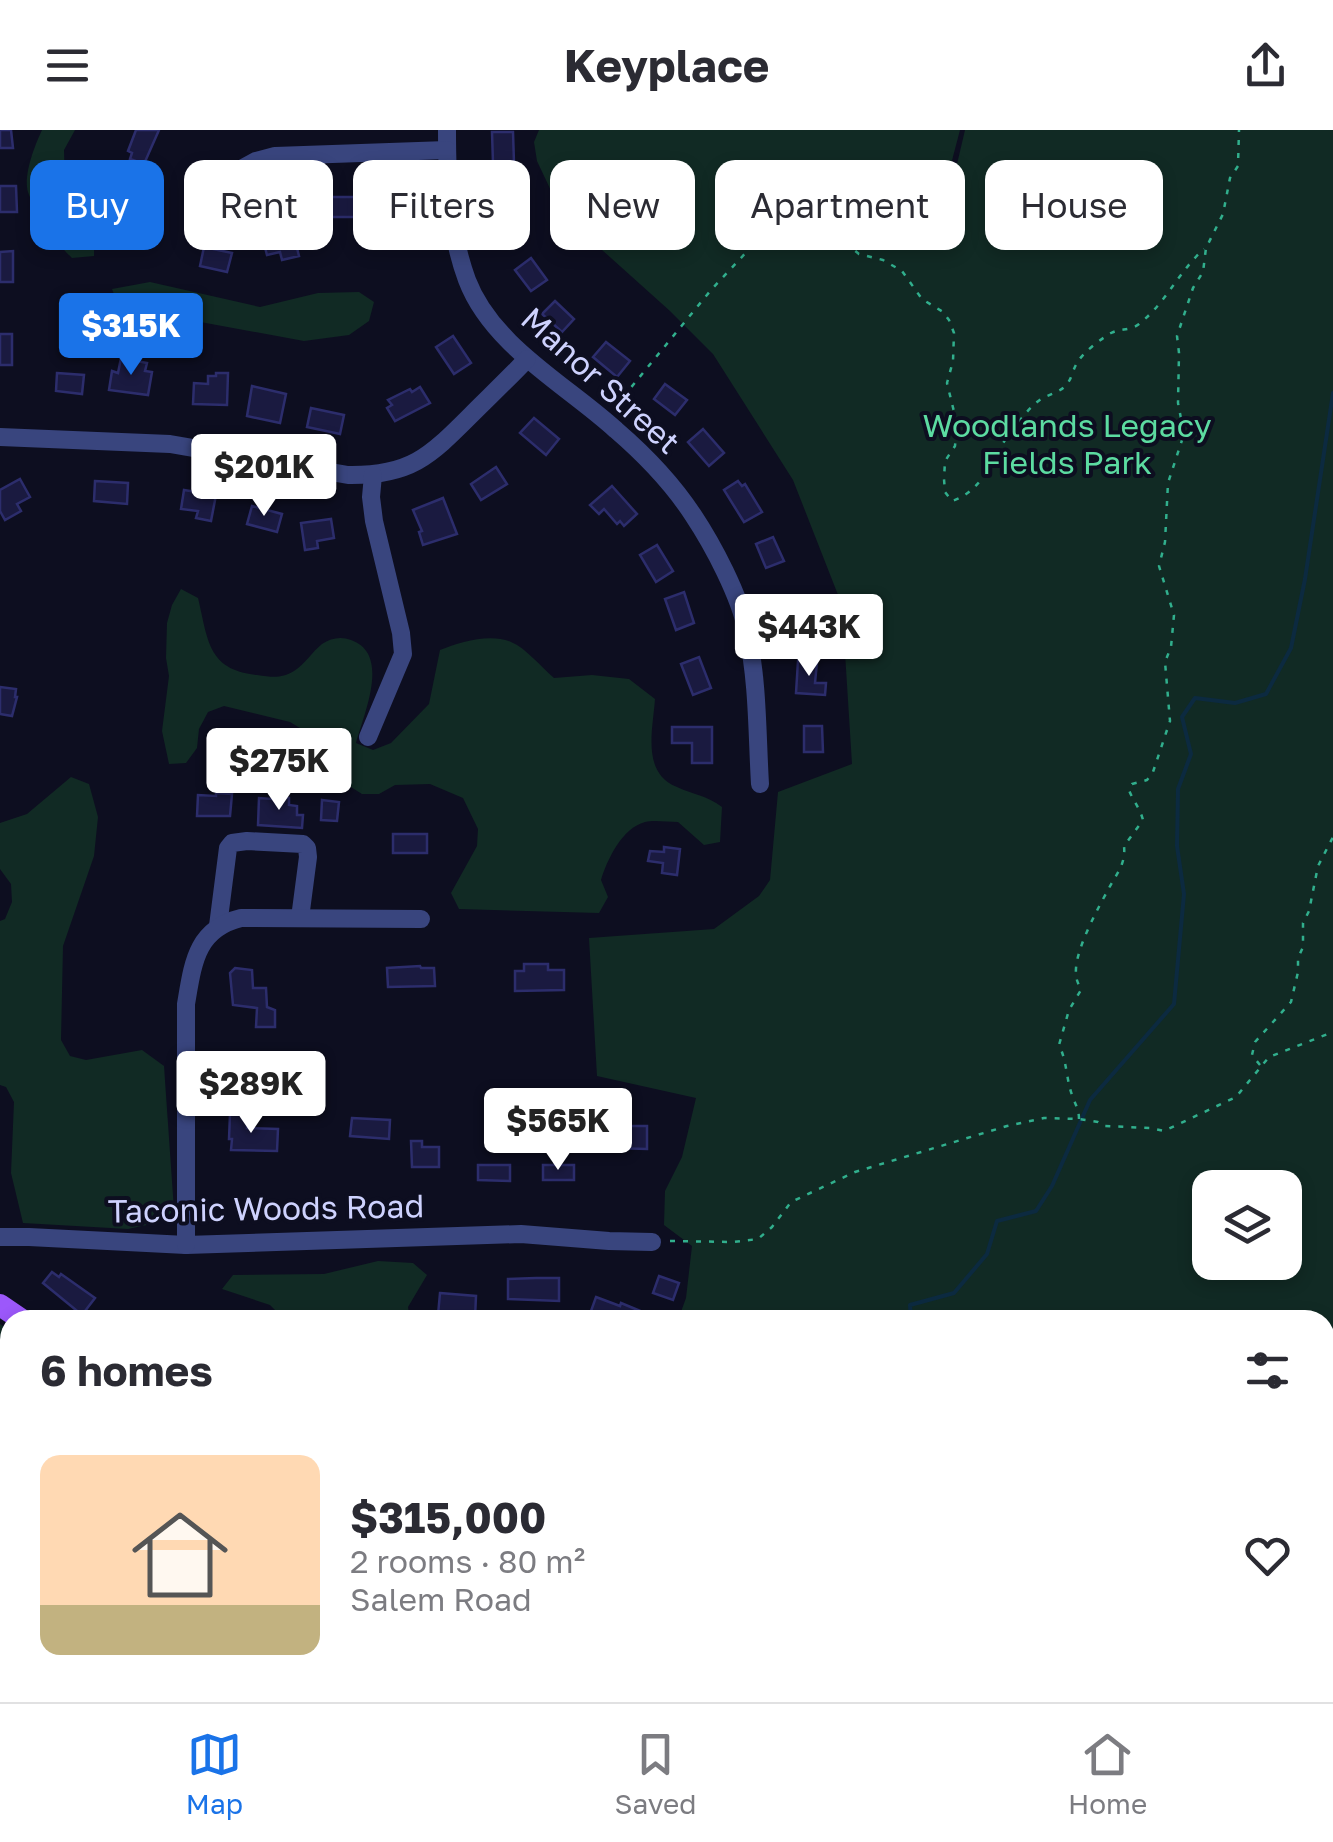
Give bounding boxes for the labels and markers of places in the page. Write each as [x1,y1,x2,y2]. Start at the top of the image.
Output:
pin: $315K [61,293,201,378]
pin: $201K [194,434,334,519]
pin: $443K [739,594,879,679]
pin: $275K [209,728,349,813]
pin: $289K [181,1051,321,1136]
pin: $565K [488,1088,628,1173]

